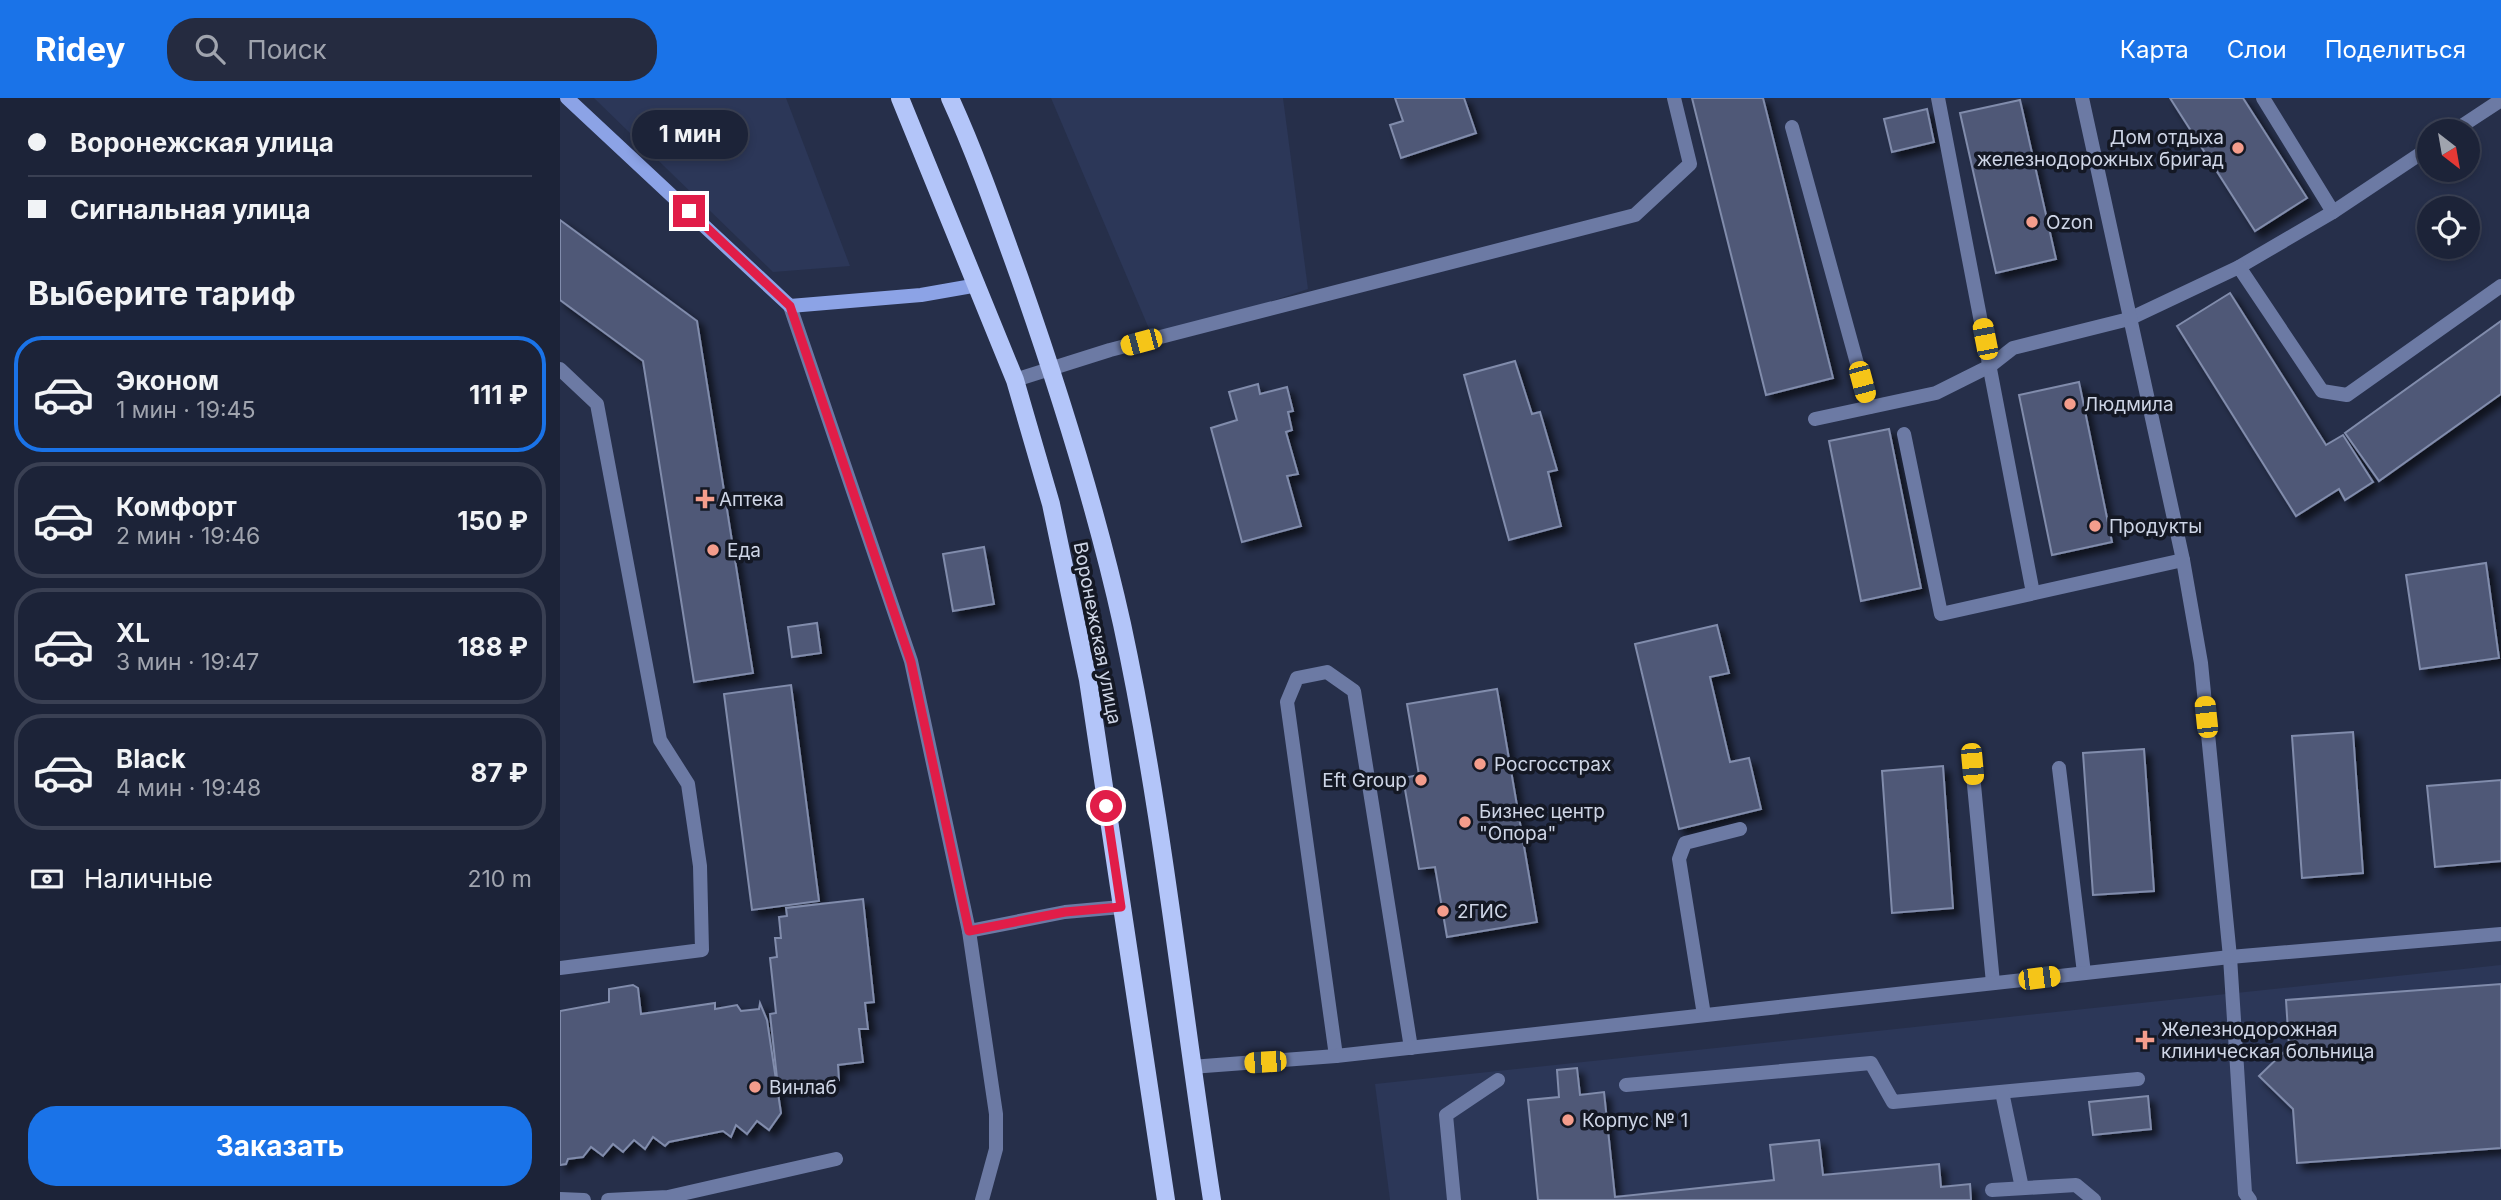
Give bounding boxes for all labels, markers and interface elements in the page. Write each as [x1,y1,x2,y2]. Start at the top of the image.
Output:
search box [167,18,657,81]
text: Ridey [35,29,125,69]
icon: search [191,30,229,68]
text: Поиск [247,34,327,65]
text: Карта [2120,35,2189,64]
text: Слои [2227,35,2287,64]
text: Поделиться [2325,35,2466,64]
callout: 1 мин [631,109,747,158]
north arrow [2417,119,2480,182]
map controls [2417,119,2480,259]
text: 1 мин [659,120,721,148]
place label: Дом отдыха железнодорожных бригад [1977,126,2224,171]
text: Воронежская улица [70,127,334,158]
marker: Дом отдыха железнодорожных бригад [2230,140,2246,156]
text: Сигнальная улица [70,194,311,225]
route end [673,195,705,227]
button: locate [2417,196,2480,259]
place label: Ozon [2046,211,2093,234]
marker: Ozon [2024,214,2040,230]
text: Выберите тариф [28,274,296,313]
car [1971,316,2000,362]
car [1118,326,1165,358]
car [1847,359,1878,405]
icon: car [32,363,95,426]
text: Эконом [116,365,219,396]
text: 111 ₽ [469,379,528,410]
place label: Людмила [2084,393,2174,416]
text: 1 мин · 19:45 [116,396,255,424]
marker: Людмила [2062,396,2078,412]
place label: Аптека [719,488,784,511]
icon: car [32,489,95,552]
text: Комфорт [116,491,237,522]
marker: Аптека [697,491,713,507]
text: 150 ₽ [457,505,528,536]
place label: Продукты [2109,515,2202,538]
marker: Продукты [2087,518,2103,534]
text: 2 мин · 19:46 [116,522,260,550]
place label: Еда [727,539,761,562]
street label: Воронежская улица [1069,540,1126,726]
marker: Еда [705,542,721,558]
icon: car [32,615,95,678]
text: XL [116,617,150,648]
text: 188 ₽ [458,631,528,662]
text: 3 мин · 19:47 [116,648,259,676]
car [2194,695,2219,739]
icon: car [32,741,95,804]
car [1960,742,1985,786]
text: Black [116,743,186,774]
place label: Росгосстрах [1494,753,1611,776]
marker: Росгосстрах [1472,756,1488,772]
text: 87 ₽ [471,757,528,788]
place label: Eft Group [1322,769,1407,792]
marker: Eft Group [1413,772,1429,788]
text: 4 мин · 19:48 [116,774,261,802]
route start [1090,790,1122,822]
place label: Бизнес центр "Опора" [1479,800,1605,845]
marker: Бизнес центр "Опора" [1457,814,1473,830]
icon: cash [28,860,66,898]
text: Наличные [84,863,213,894]
text: 210 m [467,865,532,893]
place label: 2ГИС [1457,900,1508,923]
marker: 2ГИС [1435,903,1451,919]
car [2017,965,2062,991]
place label: Железнодорожная клиническая больница [2161,1018,2374,1063]
marker: Железнодорожная клиническая больница [2135,1030,2155,1050]
car [1244,1050,1287,1074]
place label: Винлаб [769,1076,837,1099]
marker: Винлаб [747,1079,763,1095]
button: Заказать [28,1106,532,1186]
place label: Корпус № 1 [1582,1109,1688,1132]
marker: Корпус № 1 [1560,1112,1576,1128]

